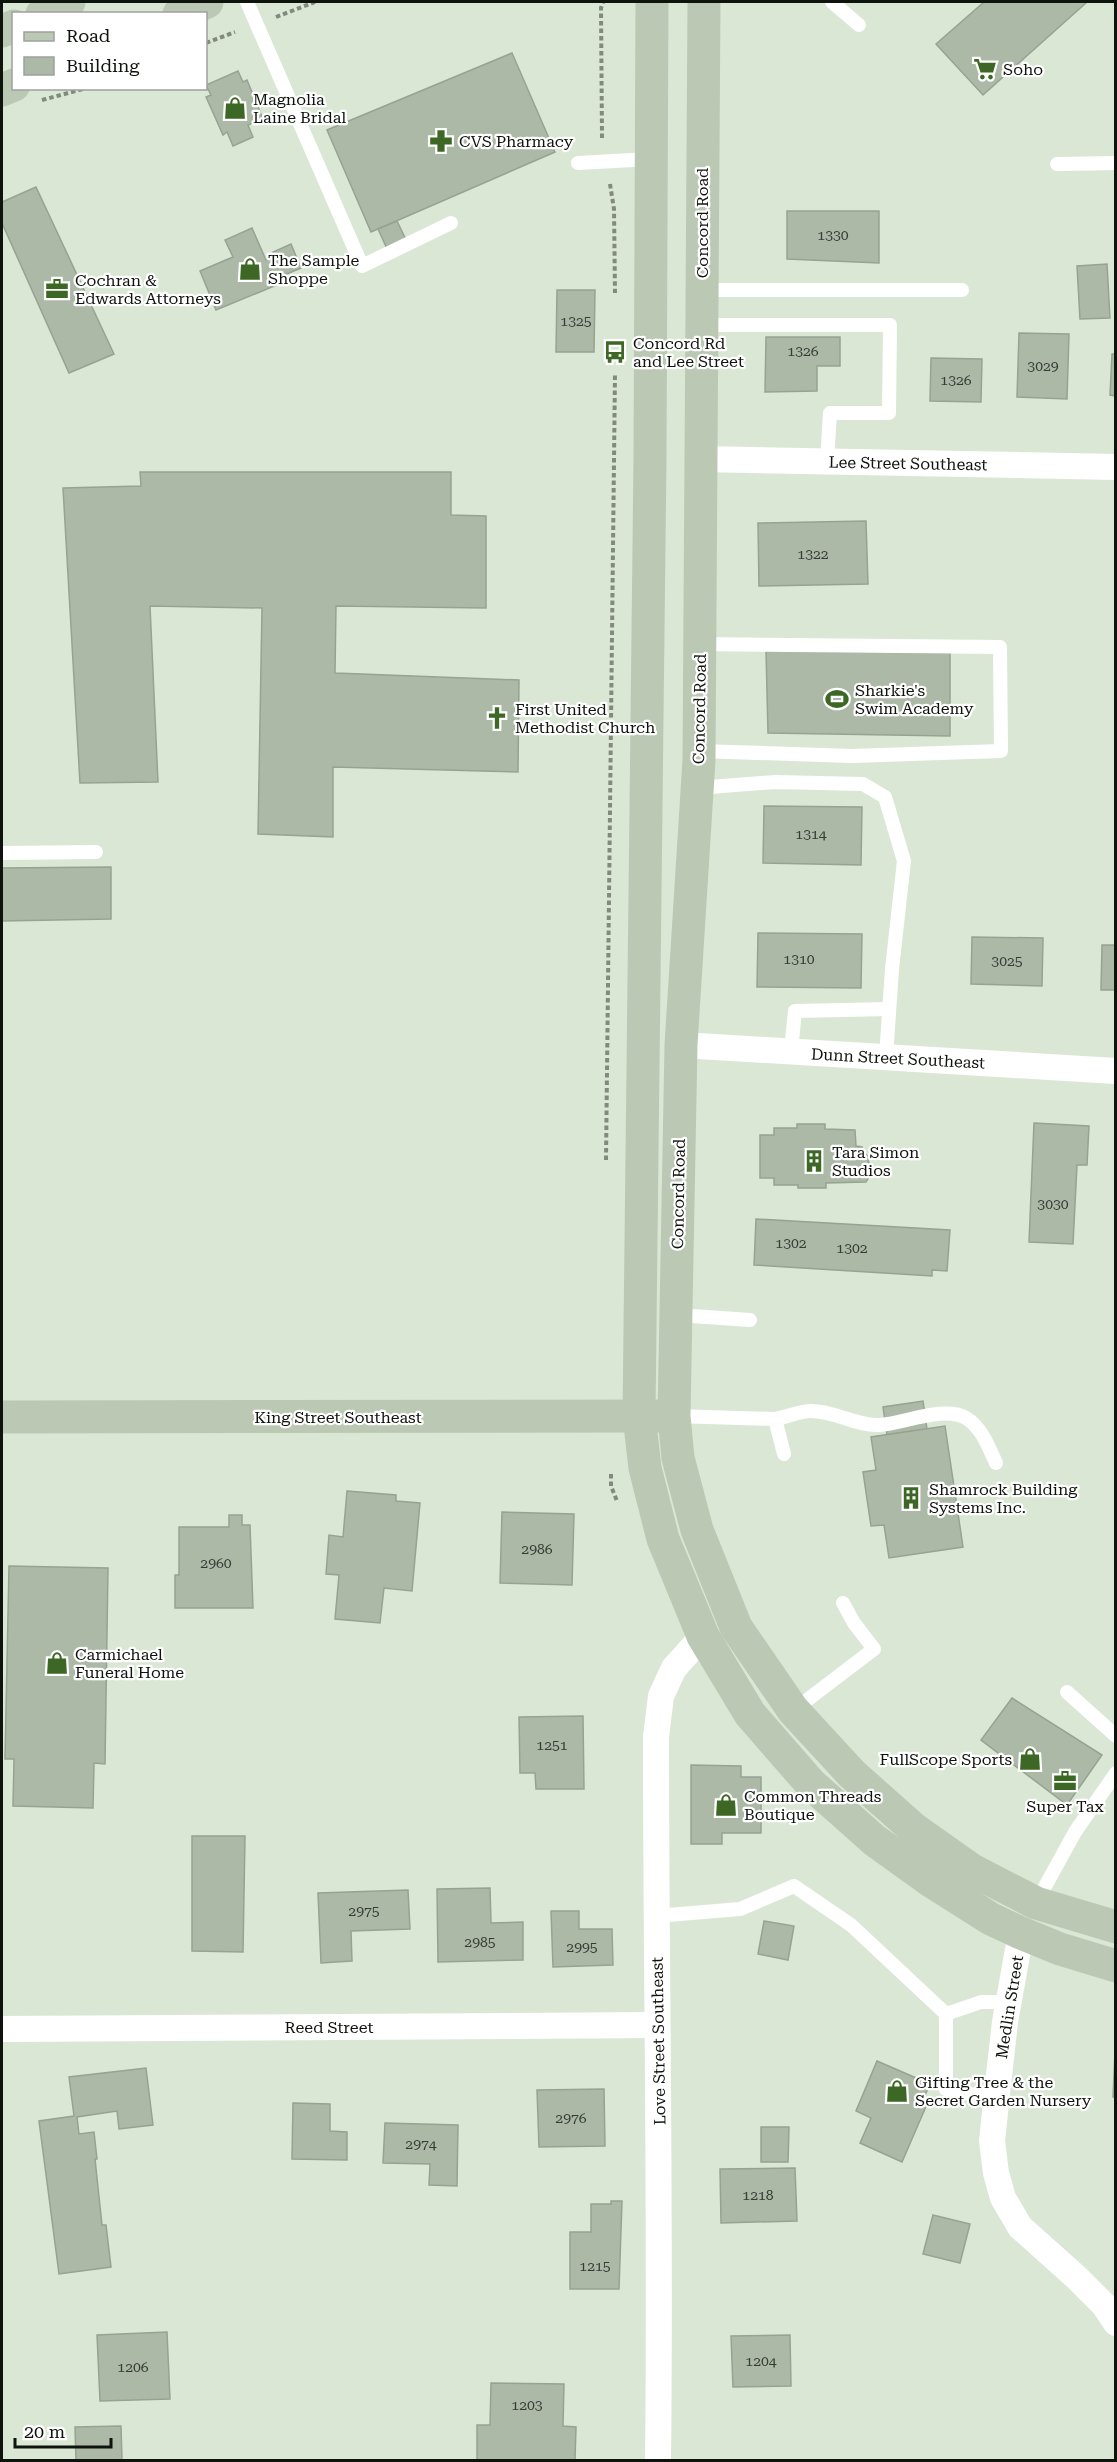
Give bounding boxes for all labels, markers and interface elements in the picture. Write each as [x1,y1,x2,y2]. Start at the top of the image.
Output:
legend [12,12,207,90]
text: Road [66,25,111,46]
text: Building [66,55,140,76]
supermarket icon: Soho [972,56,998,82]
place label: Soho [1003,60,1043,79]
place label: Magnolia Laine Bridal [253,90,346,127]
shop icon: Magnolia Laine Bridal [222,95,248,121]
pharmacy icon: CVS Pharmacy [428,128,454,154]
place label: CVS Pharmacy [459,132,574,151]
street label: Concord Road [693,168,712,278]
house number: 1330 [817,227,849,243]
place label: The Sample Shoppe [268,251,360,288]
shop icon: The Sample Shoppe [237,256,263,282]
place label: Cochran & Edwards Attorneys [75,271,221,308]
office icon: Cochran & Edwards Attorneys [44,276,70,302]
house number: 1325 [560,313,592,329]
place label: Concord Rd and Lee Street [633,334,744,371]
bus stop icon: Concord Rd and Lee Street [602,339,628,365]
house number: 1326 [787,343,819,359]
house number: 3029 [1027,358,1059,374]
house number: 1326 [940,372,972,388]
street label: Lee Street Southeast [828,453,988,474]
house number: 1322 [797,546,829,562]
street label: Concord Road [689,654,710,764]
place label: Sharkie's Swim Academy [855,681,974,718]
sports icon: Sharkie's Swim Academy [824,686,850,712]
place label: First United Methodist Church [515,700,655,737]
church icon: First United Methodist Church [484,705,510,731]
house number: 1314 [795,826,827,842]
house number: 1310 [783,951,815,967]
house number: 3025 [991,953,1023,969]
street label: Dunn Street Southeast [810,1044,985,1073]
street label: Concord Road [668,1139,689,1249]
place label: Tara Simon Studios [832,1143,919,1180]
building icon: Tara Simon Studios [801,1148,827,1174]
house number: 3030 [1037,1196,1069,1212]
house number: 1302 [775,1235,807,1251]
house number: 1302 [836,1240,868,1256]
street label: King Street Southeast [254,1408,422,1427]
place label: Shamrock Building Systems Inc. [929,1480,1078,1517]
building icon: Shamrock Building Systems Inc. [898,1485,924,1511]
house number: 2986 [521,1541,553,1557]
house number: 2960 [200,1555,232,1571]
place label: Carmichael Funeral Home [75,1645,184,1682]
shop icon: Carmichael Funeral Home [44,1650,70,1676]
house number: 1251 [536,1737,568,1753]
shop icon: FullScope Sports [1017,1746,1043,1772]
place label: FullScope Sports [880,1750,1012,1769]
office icon: Super Tax [1052,1768,1078,1794]
place label: Common Threads Boutique [744,1787,882,1824]
shop icon: Common Threads Boutique [713,1792,739,1818]
place label: Super Tax [1026,1797,1105,1816]
house number: 2975 [348,1903,380,1919]
house number: 2985 [464,1934,496,1950]
house number: 2995 [566,1939,598,1955]
street label: Medlin Street [992,1954,1027,2060]
street label: Love Street Southeast [648,1957,669,2125]
street label: Reed Street [285,2018,373,2037]
place label: Gifting Tree & the Secret Garden Nursery [915,2073,1092,2110]
shop icon: Gifting Tree & the Secret Garden Nursery [884,2078,910,2104]
house number: 2976 [555,2110,587,2126]
house number: 2974 [405,2136,437,2152]
house number: 1218 [742,2187,774,2203]
house number: 1215 [579,2258,611,2274]
house number: 1204 [745,2353,777,2369]
house number: 1206 [117,2359,149,2375]
house number: 1203 [511,2397,543,2413]
scale bar [15,2411,111,2449]
text: 20 m [24,2421,65,2442]

